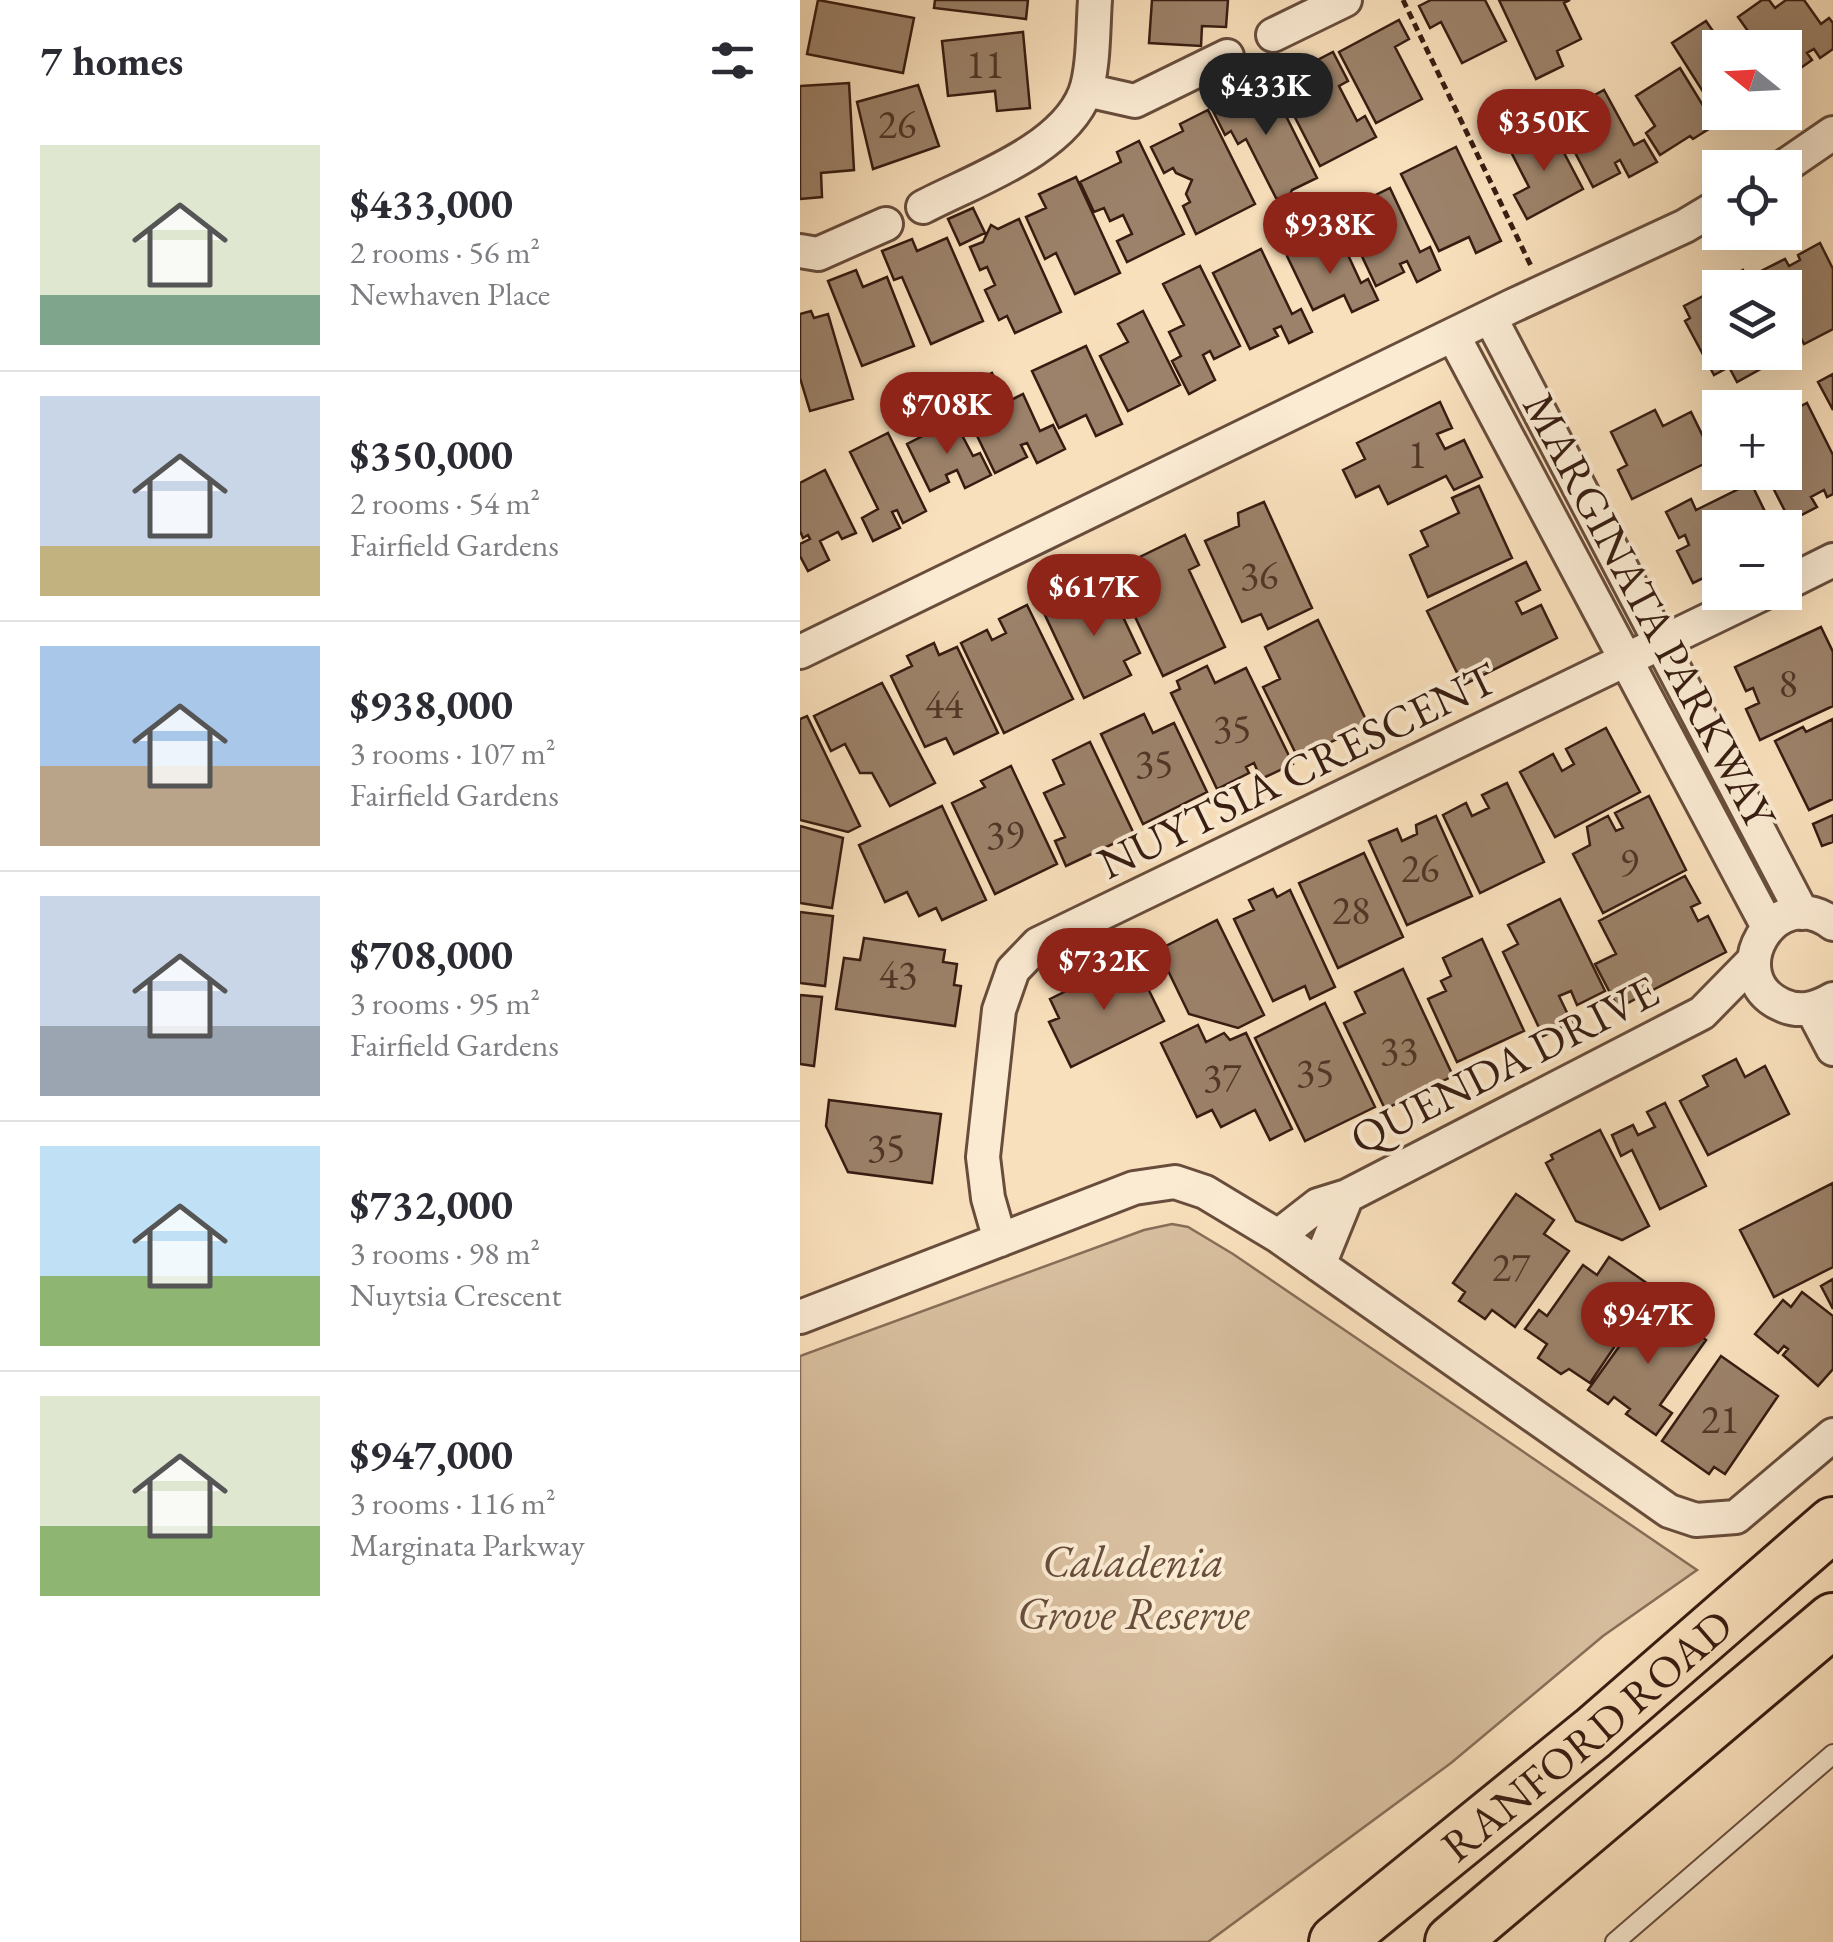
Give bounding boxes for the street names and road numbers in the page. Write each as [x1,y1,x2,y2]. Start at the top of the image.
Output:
street label: MARGINATA PARKWAY [1511,382,1790,839]
street label: NUYTSIA CRESCENT [1088,648,1507,892]
street label: QUENDA DRIVE [1340,961,1668,1167]
street label: RANFORD ROAD [1429,1596,1744,1874]

